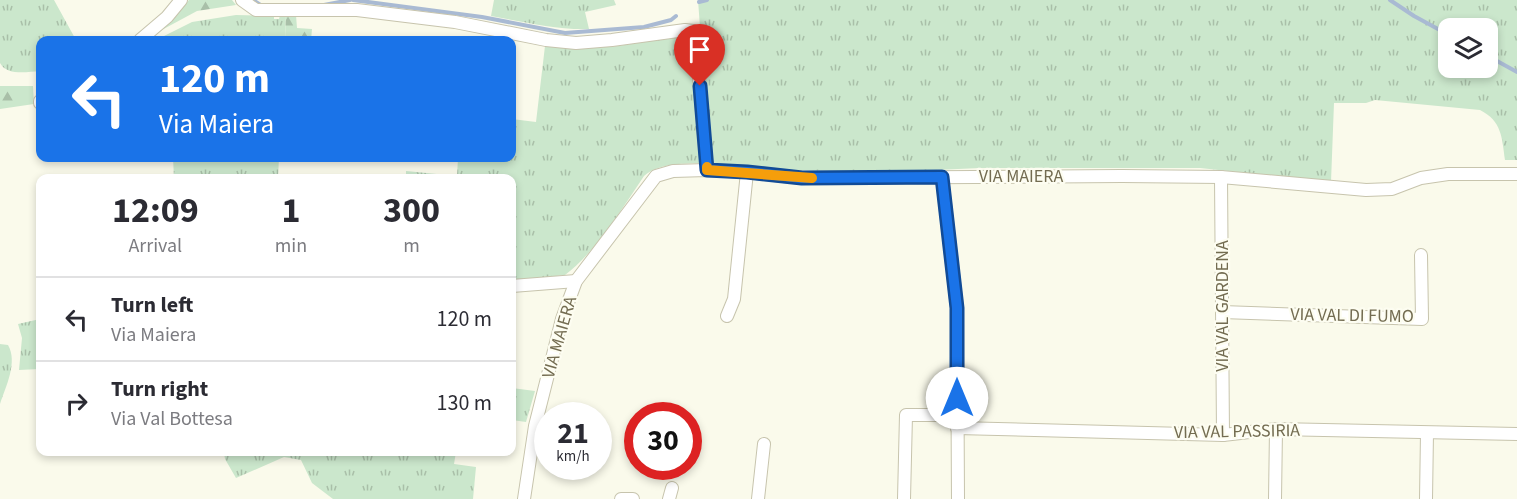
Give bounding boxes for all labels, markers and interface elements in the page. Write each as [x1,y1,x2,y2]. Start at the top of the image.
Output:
map controls [1438,18,1498,78]
button: layers [1438,18,1498,78]
pin [674,24,725,86]
icon: arrive [683,33,716,66]
text: 120 m [159,49,270,109]
icon: left [60,60,138,138]
text: Via Maiera [159,105,274,144]
street label: VIA MAIERA [979,164,1063,189]
text: 12:09 [112,185,199,236]
text: 1 [281,185,300,236]
text: 300 [383,185,440,236]
text: Arrival [128,232,182,260]
text: min [275,232,307,260]
text: m [403,232,420,260]
street label: VIA VAL GARDENA [1210,240,1235,372]
text: Turn left [111,289,193,321]
street label: VIA MAIERA [536,293,583,381]
street label: VIA VAL DI FUMO [1290,302,1414,329]
icon: left [60,303,93,336]
text: 120 m [437,303,492,335]
text: Via Maiera [111,321,196,349]
position arrow [925,366,989,430]
text: Turn right [111,373,208,405]
icon: right [60,387,93,420]
text: 130 m [437,387,492,419]
speed limit sign: 30 [624,402,702,480]
text: Via Val Bottesa [111,405,233,433]
text: 21 [557,412,589,455]
street label: VIA VAL PASSIRIA [1174,418,1300,445]
text: km/h [556,446,590,467]

